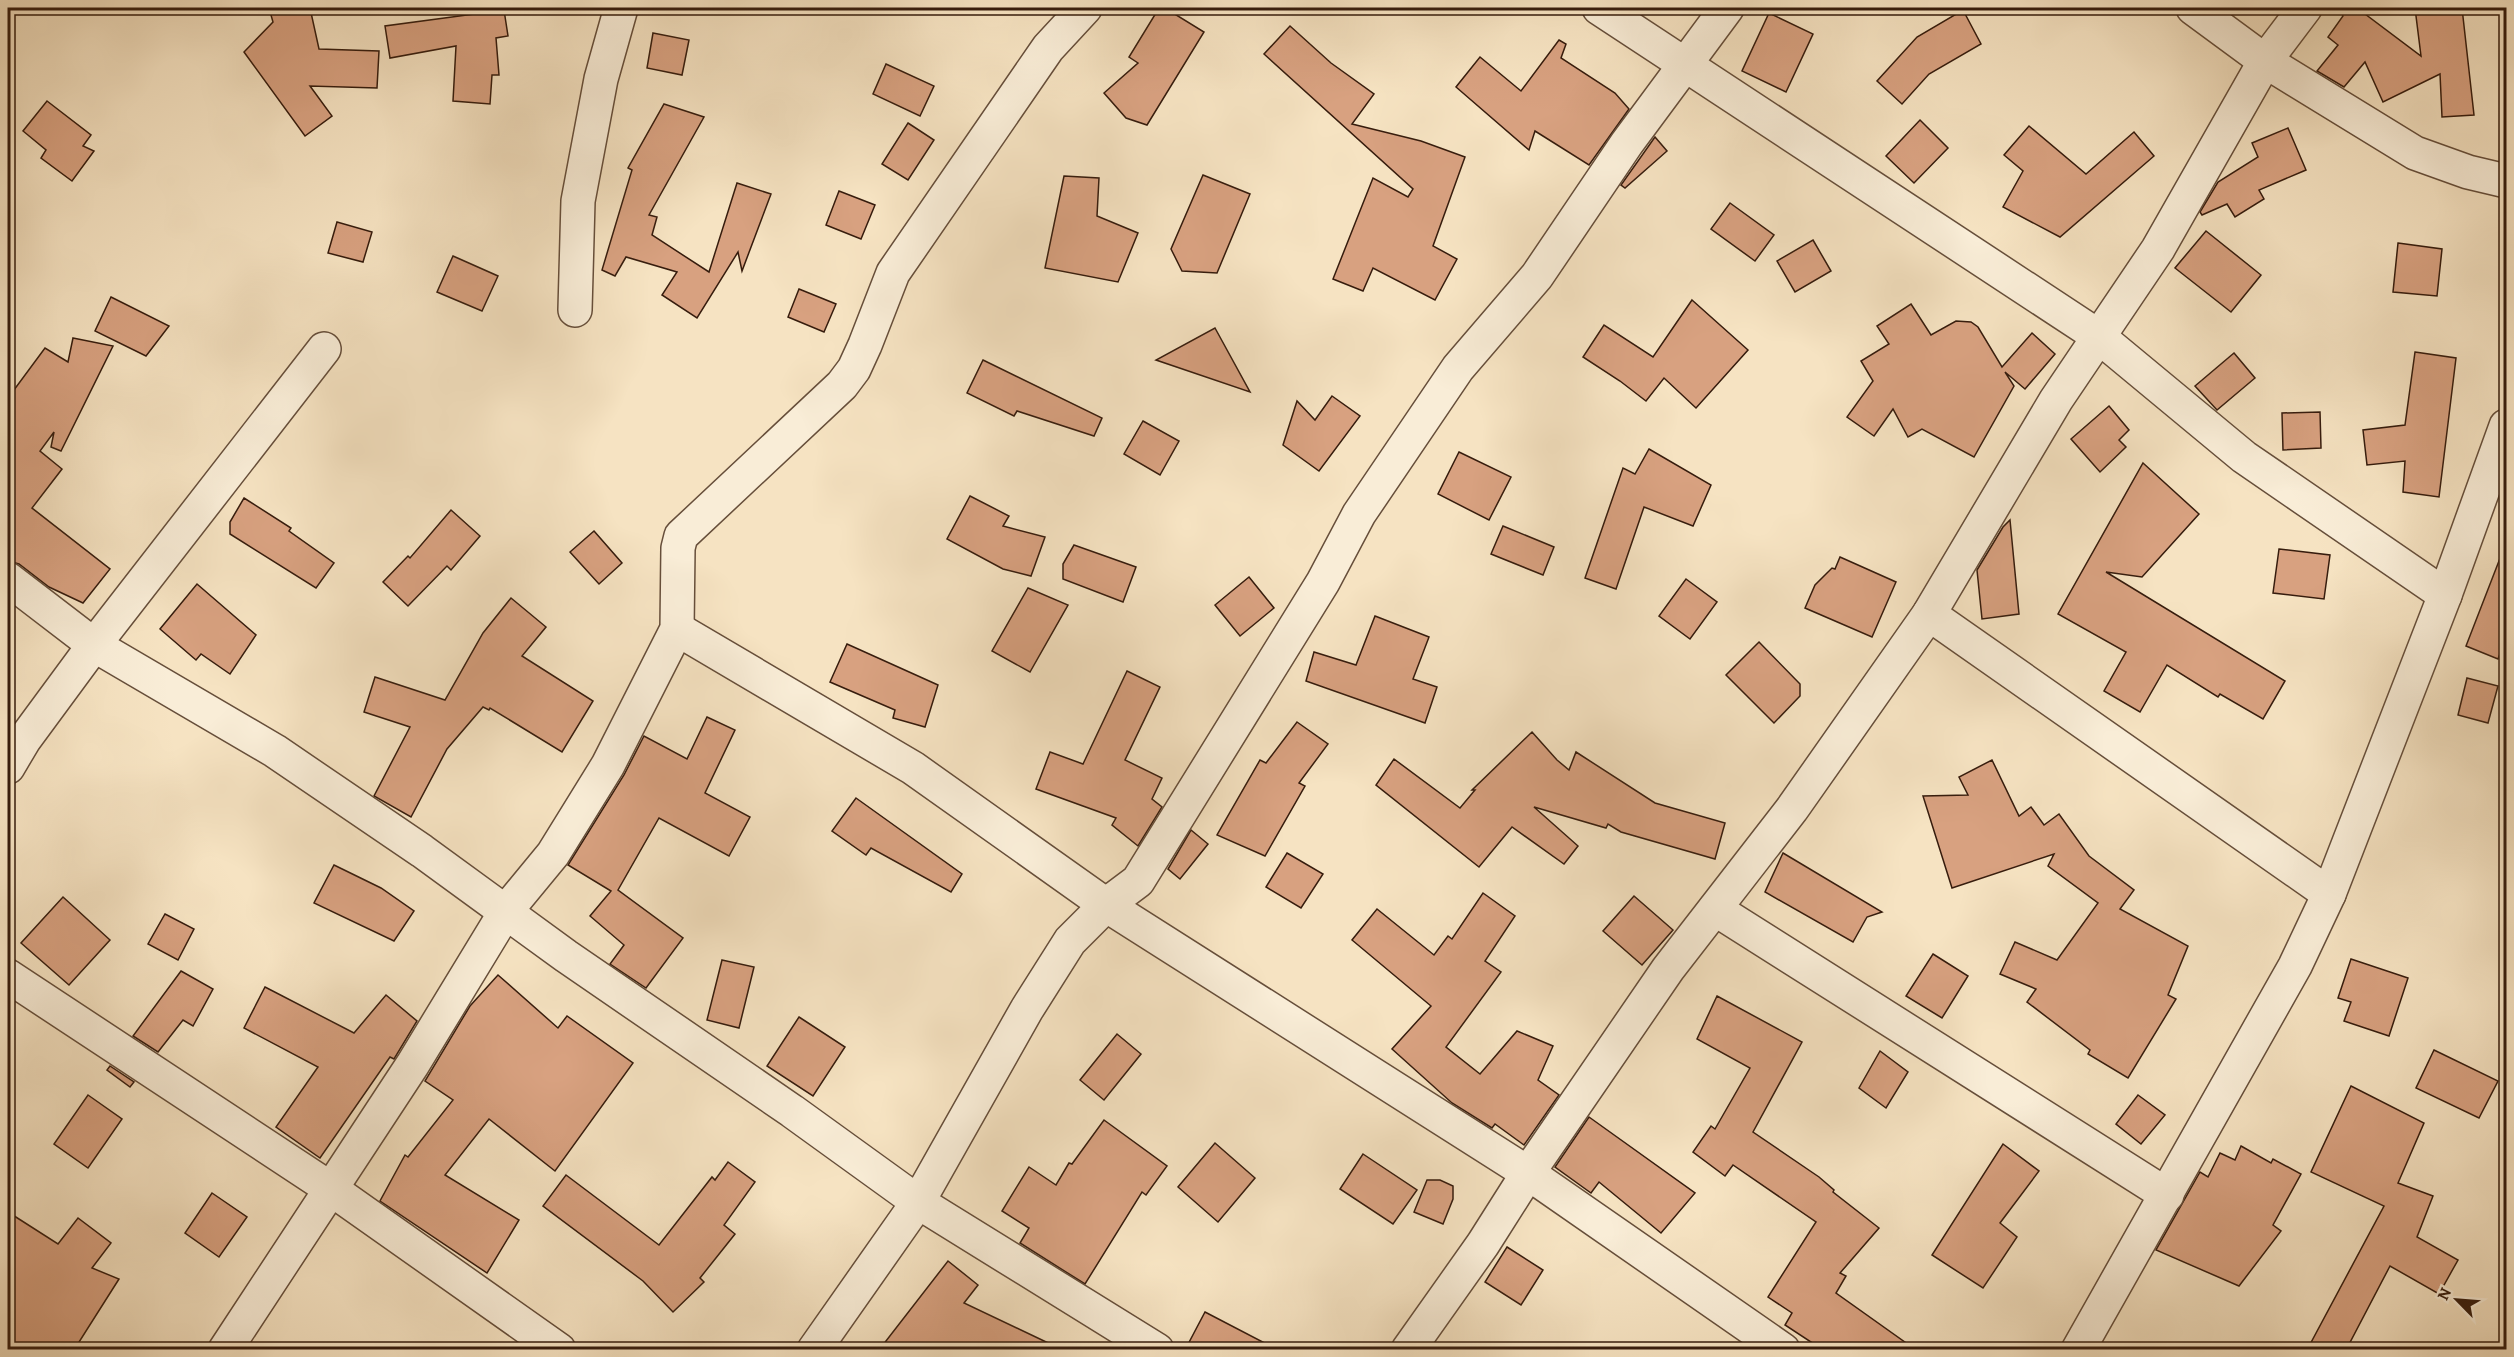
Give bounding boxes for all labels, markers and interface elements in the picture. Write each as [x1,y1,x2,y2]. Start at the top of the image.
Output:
north arrow [2427,1270,2487,1330]
text: N [2432,1284,2457,1304]

